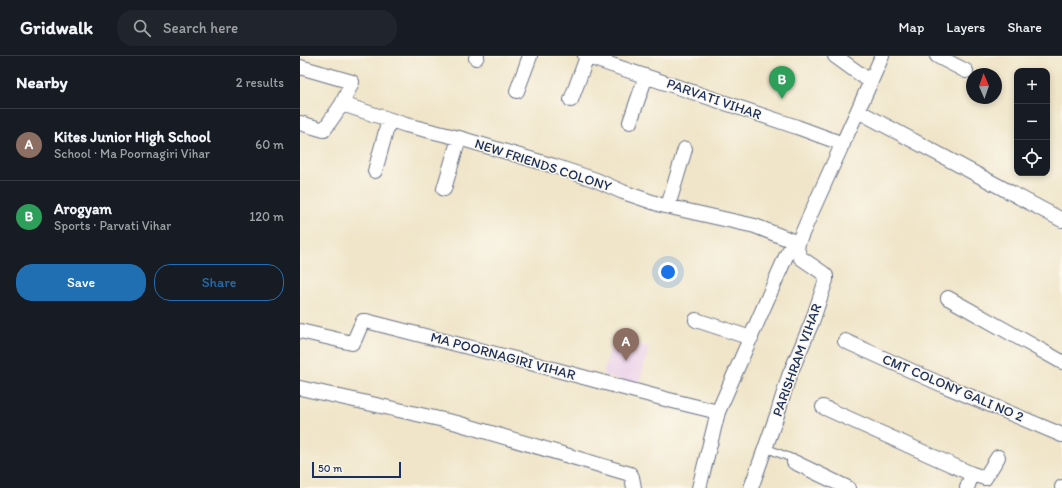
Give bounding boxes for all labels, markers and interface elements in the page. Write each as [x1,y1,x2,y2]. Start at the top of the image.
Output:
search box [117,10,397,46]
text: Gridwalk [20,16,93,39]
icon: search [131,17,153,39]
text: Search here [163,19,238,37]
text: Map [899,19,924,36]
text: Layers [946,19,985,36]
text: Share [1007,19,1042,36]
pin: B [769,66,795,99]
north arrow [966,68,1002,104]
map controls [1014,68,1050,176]
button: + [1014,68,1050,104]
text: Nearby [16,72,68,92]
text: 2 results [236,75,284,90]
street label: PARVATI VIHAR [664,75,764,123]
button: − [1014,104,1050,140]
text: Kites Junior High School [54,128,211,146]
street label: NEW FRIENDS COLONY [472,135,614,195]
text: A [25,137,33,152]
text: 60 m [255,137,284,152]
button: locate [1014,140,1050,176]
text: School · Ma Poornagiri Vihar [54,146,210,161]
text: Arogyam [54,200,112,218]
text: B [25,209,33,224]
text: 120 m [249,209,284,224]
text: Sports · Parvati Vihar [54,218,171,233]
your location [658,262,678,282]
button: Save [16,264,146,301]
button: Share [154,264,284,301]
street label: PARISHRAM VIHAR [769,301,825,419]
street label: MA POORNAGIRI VIHAR [429,328,578,384]
pin: A [613,328,639,361]
street label: CMT COLONY GALI NO 2 [880,350,1027,426]
scale bar [312,460,401,479]
text: 50 m [318,462,342,475]

